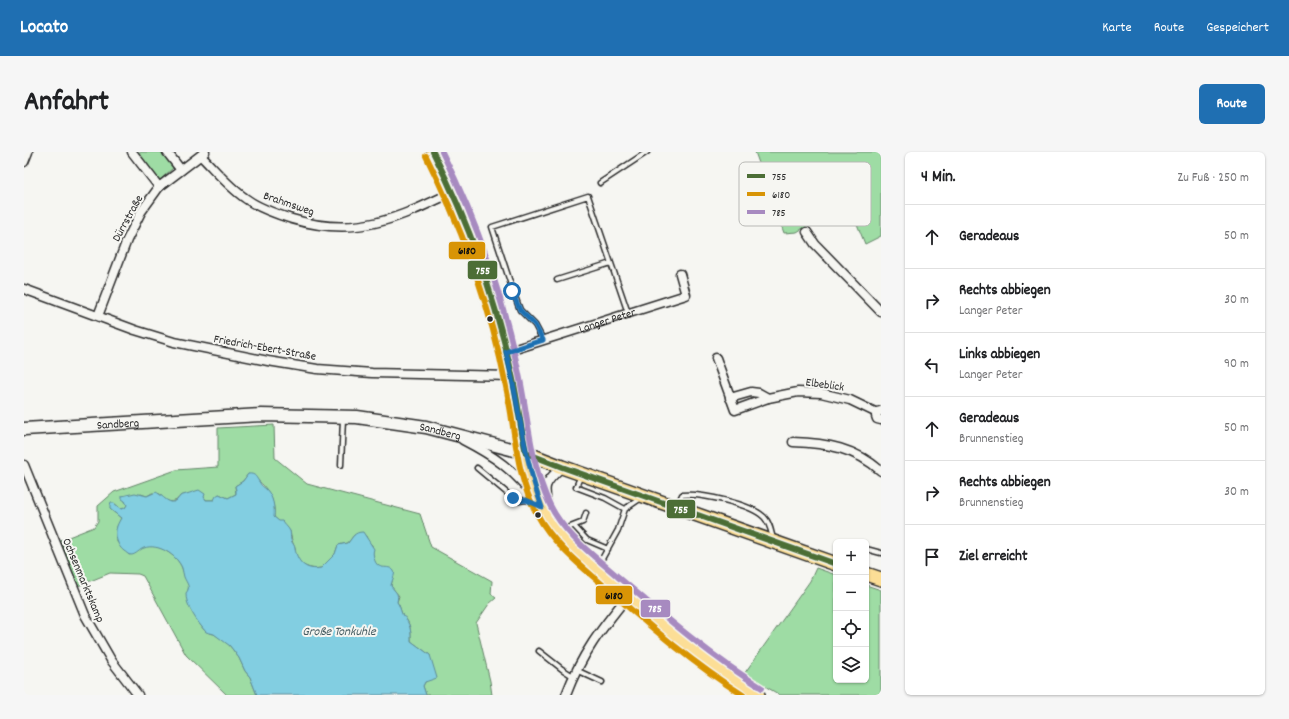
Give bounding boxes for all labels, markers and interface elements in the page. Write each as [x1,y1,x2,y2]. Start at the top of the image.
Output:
text: Locato [20,15,68,42]
text: Karte [1102,18,1132,38]
text: Route [1154,18,1184,38]
text: Gespeichert [1206,18,1269,38]
text: Anfahrt [24,84,109,124]
button: Route [1199,84,1265,124]
legend [739,162,871,226]
text: 4 Min. [921,166,956,190]
text: Zu Fuß · 250 m [1177,169,1249,188]
text: 755 [772,170,786,186]
street label: Brahmsweg [261,188,316,221]
text: 6180 [772,188,790,204]
street label: Dürrstraße [109,192,148,245]
text: 785 [772,206,786,222]
icon: ahead [921,226,943,248]
text: Geradeaus [959,226,1019,248]
text: 50 m [1224,227,1249,246]
line badge: 6180 [448,241,486,260]
text: 6180 [458,244,476,260]
line badge: 755 [467,260,498,280]
text: 755 [476,264,490,280]
text: Rechts abbiegen [959,280,1051,302]
route start [503,282,521,300]
icon: right [921,290,943,312]
text: 30 m [1224,291,1249,310]
text: Langer Peter [959,302,1023,321]
street label: Langer Peter [577,304,639,338]
unlabelled marker [485,314,495,324]
street label: Friedrich-Ebert-Straße [212,331,317,366]
text: Links abbiegen [959,344,1040,366]
icon: left [921,354,943,376]
text: 90 m [1224,355,1249,374]
text: Langer Peter [959,366,1023,385]
street label: Elbeblick [804,374,845,397]
text: Geradeaus [959,408,1019,430]
street label: Sandberg [96,415,140,435]
icon: ahead [921,418,943,440]
street label: Sandberg [418,419,463,446]
text: 50 m [1224,419,1249,438]
text: Brunnenstieg [959,430,1023,449]
text: Rechts abbiegen [959,472,1051,494]
icon: right [921,482,943,504]
text: 30 m [1224,483,1249,502]
route end [504,489,522,507]
text: Brunnenstieg [959,494,1023,513]
line badge: 755 [666,499,696,519]
text: 755 [674,503,688,519]
unlabelled marker [533,510,543,520]
street label: Ochsenmarktskamp [57,536,108,625]
map controls [833,539,869,683]
button: + [833,539,869,575]
icon: arrive [921,546,943,568]
text: Ziel erreicht [959,546,1027,568]
button: − [833,575,869,611]
line badge: 6180 [595,585,633,605]
text: 6180 [605,589,623,605]
line badge: 785 [640,599,671,618]
text: 785 [648,602,662,618]
button: locate [833,611,869,647]
water label: Große Tonkuhle [302,623,377,642]
button: layers [833,647,869,683]

